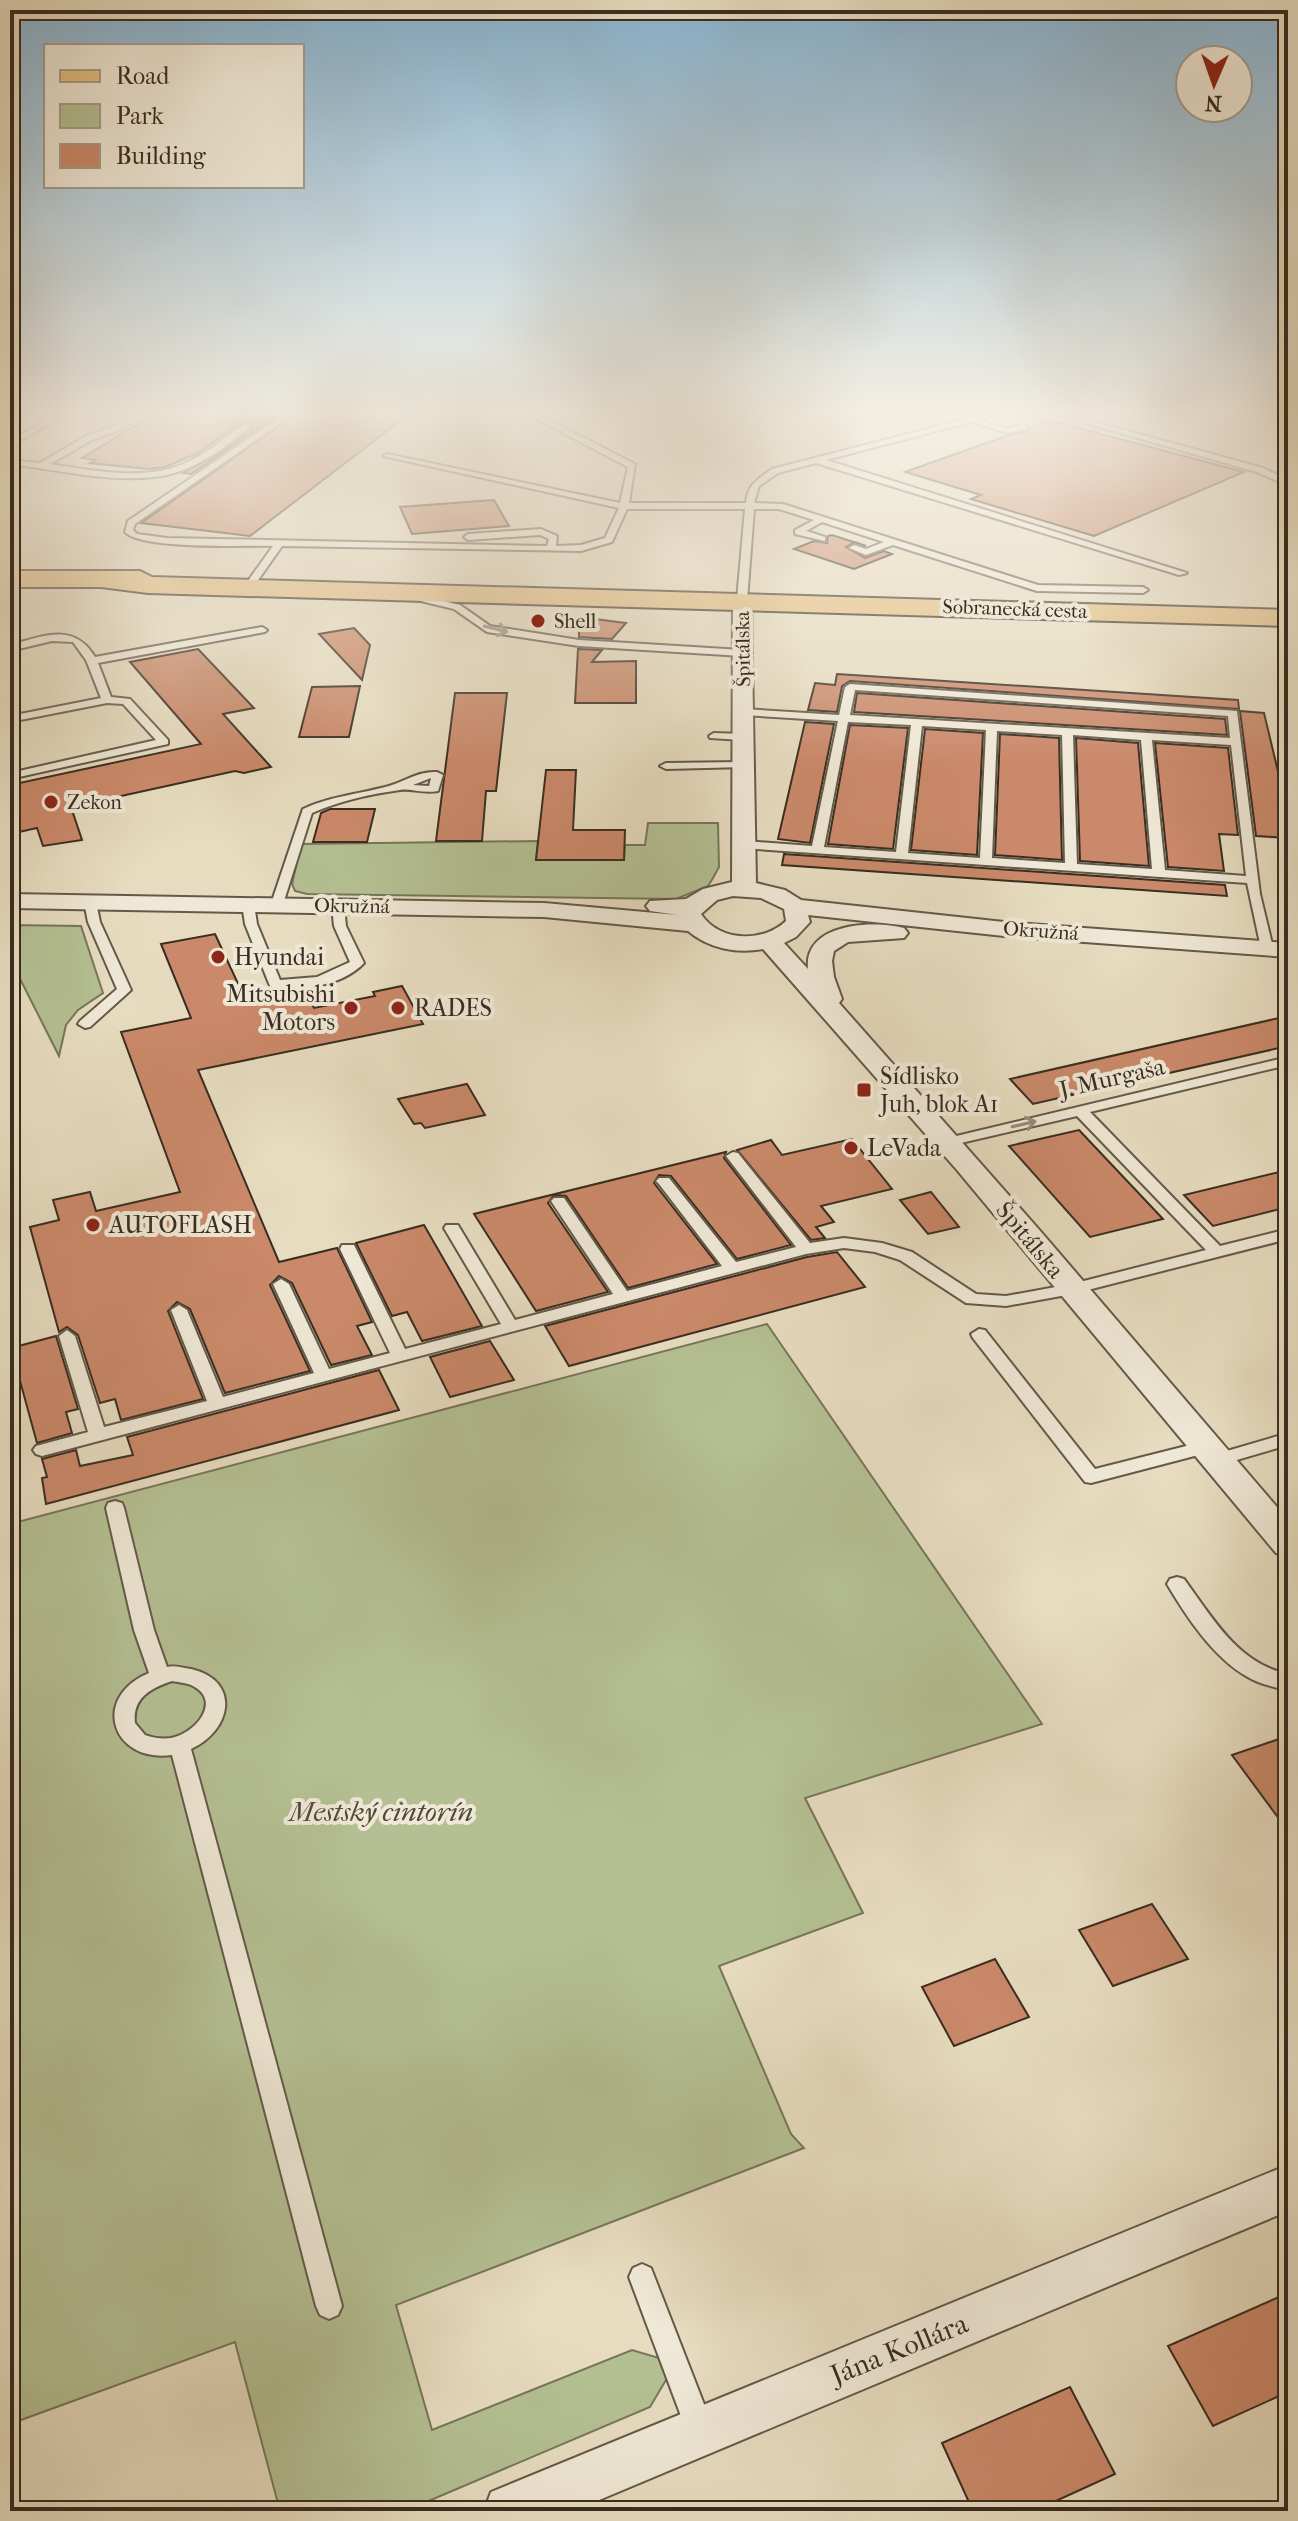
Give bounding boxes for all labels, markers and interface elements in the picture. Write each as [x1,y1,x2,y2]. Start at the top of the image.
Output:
legend [44,44,304,188]
north arrow [1174,44,1254,124]
text: Road [116,62,170,90]
text: N [1204,90,1222,116]
text: Park [116,102,164,130]
text: Building [116,142,207,170]
street label: Sobranecká cesta [942,595,1089,623]
place label: Shell [554,610,597,633]
street label: Špitálska [730,610,755,687]
marker: Shell [529,612,547,630]
one-way arrow [483,622,508,637]
place label: Zekon [67,791,122,814]
marker: Zekon [42,793,60,811]
street label: Okružná [314,894,391,918]
street label: Okružná [1002,917,1080,945]
place label: Hyundai [234,943,324,971]
marker: Hyundai [209,948,227,966]
place label: Mitsubishi Motors [226,980,335,1036]
place label: RADES [414,994,492,1022]
marker: Mitsubishi Motors [342,999,360,1017]
marker: RADES [389,999,407,1017]
street label: J. Murgaša [1055,1052,1168,1104]
place label: Sídlisko Juh, blok A1 [878,1062,998,1118]
marker: Sídlisko Juh, blok A1 [855,1081,873,1099]
one-way arrow [1010,1116,1036,1131]
place label: LeVada [867,1134,942,1162]
marker: LeVada [842,1139,860,1157]
street label: Špitálska [990,1196,1071,1284]
place label: AUTOFLASH [108,1211,252,1239]
marker: AUTOFLASH [84,1216,102,1234]
park label: Mestský cintorín [287,1795,473,1828]
street label: Jána Kollára [824,2306,973,2392]

